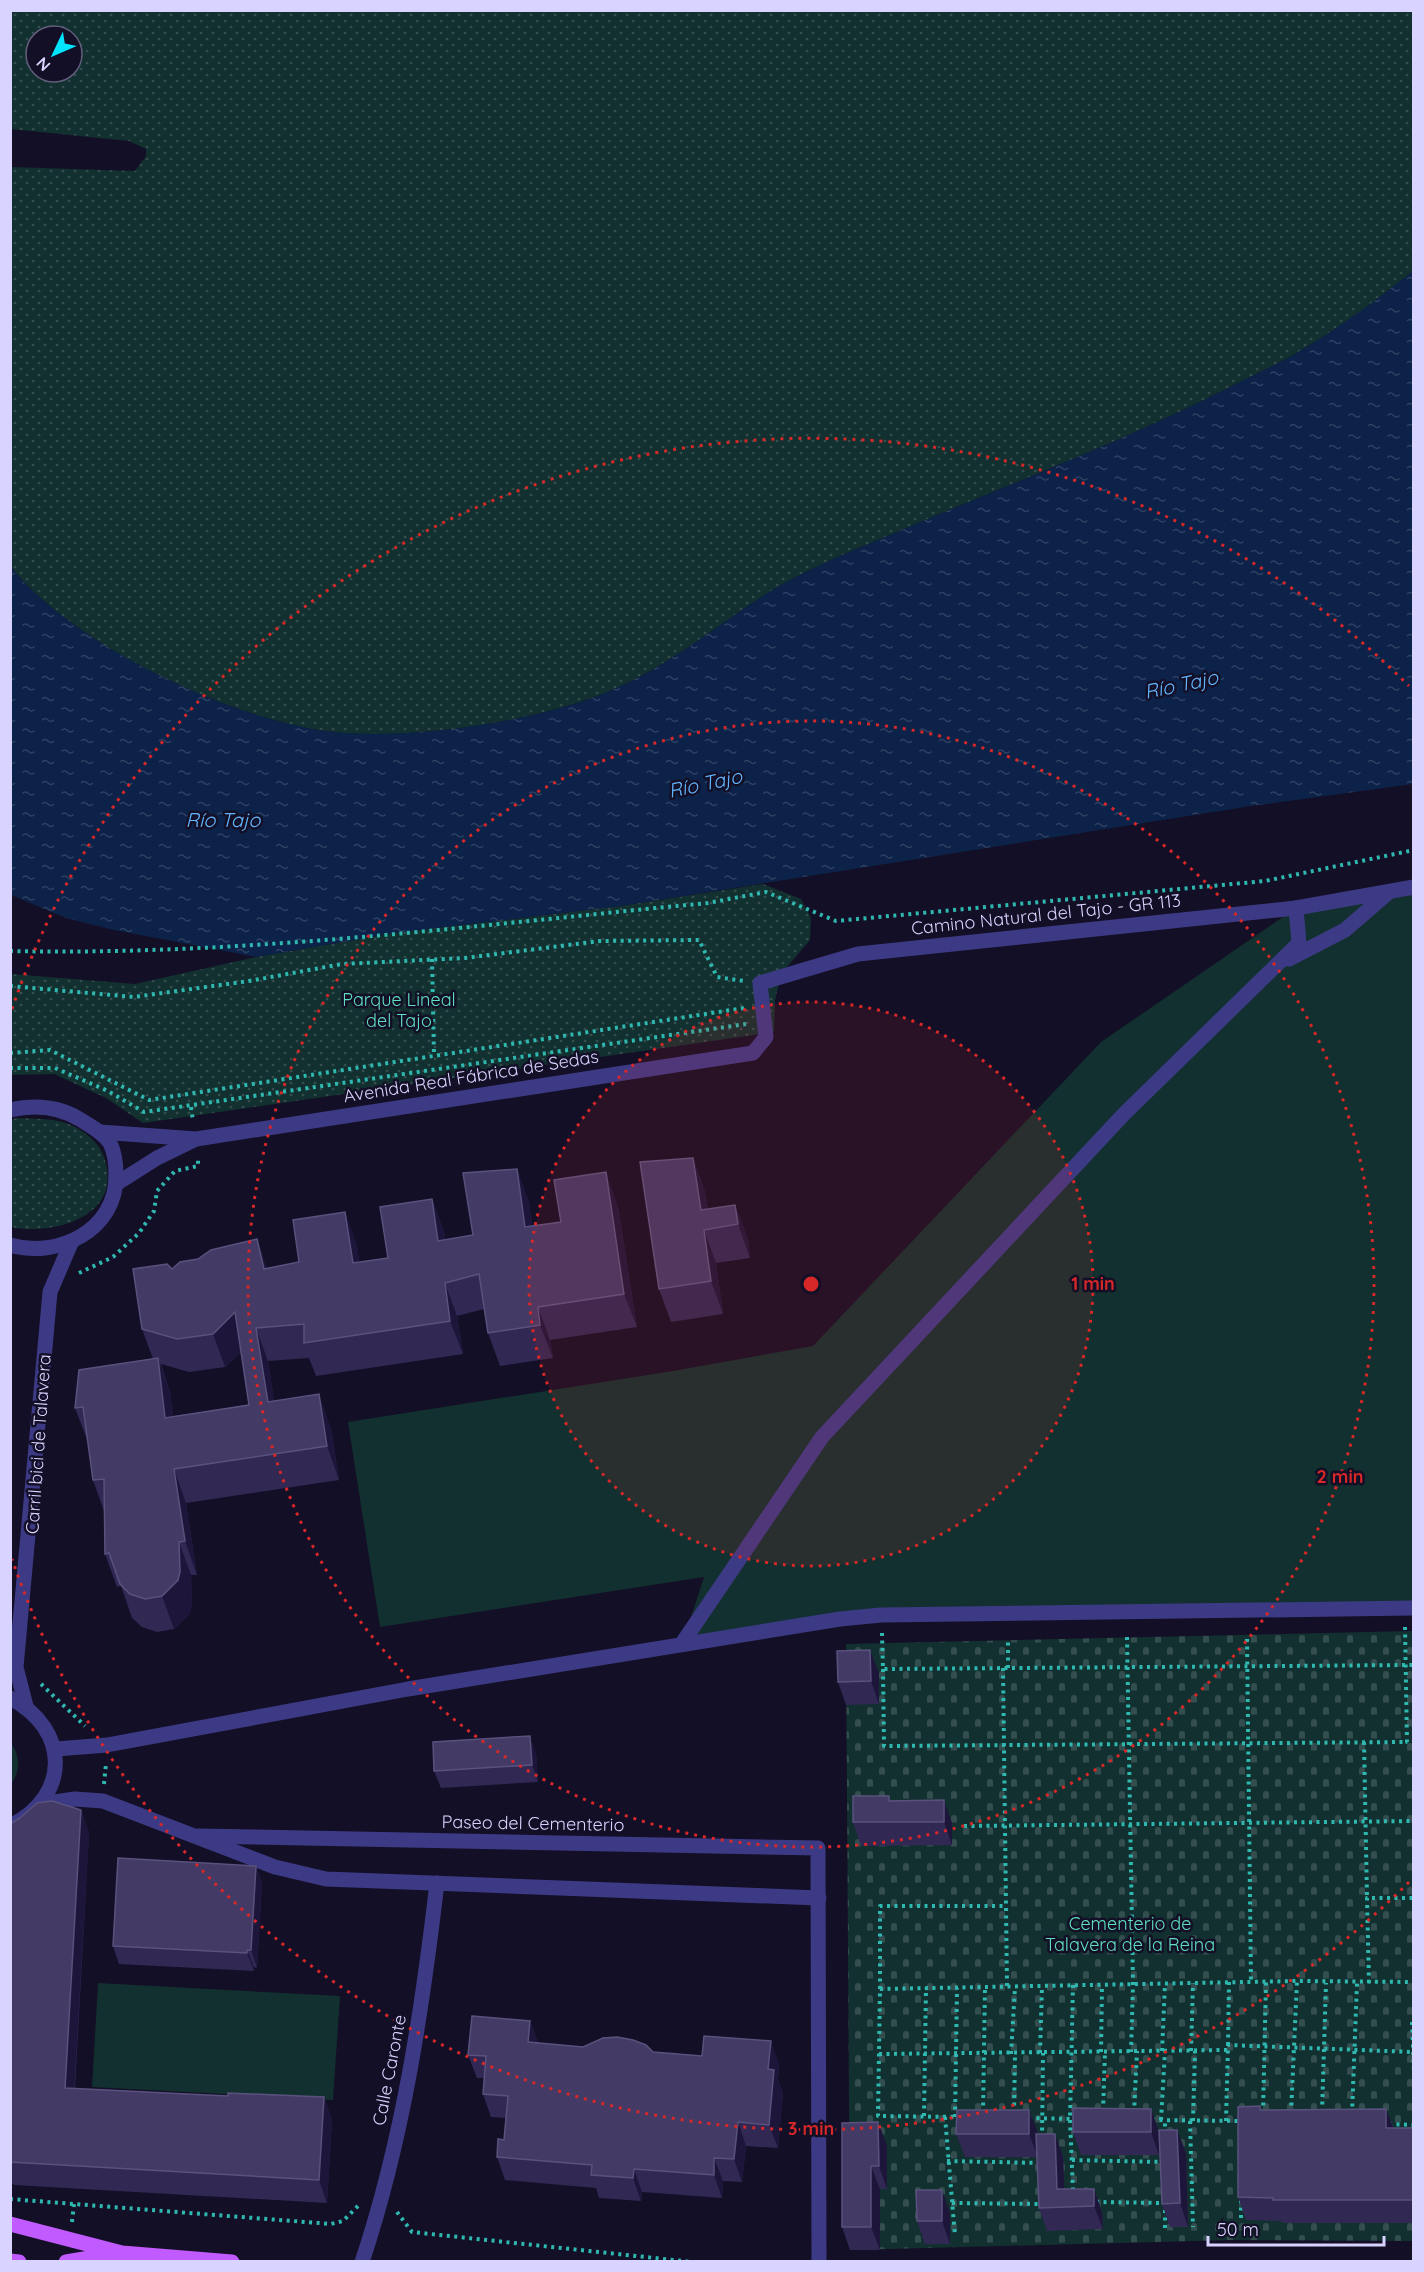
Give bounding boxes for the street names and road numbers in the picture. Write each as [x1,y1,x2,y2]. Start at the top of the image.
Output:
street label: Camino Natural del Tajo - GR 113 [910,888,1182,940]
street label: Avenida Real Fábrica de Sedas [342,1044,600,1108]
street label: Carril bici de Talavera [20,1353,56,1535]
street label: Paseo del Cementerio [441,1810,625,1836]
street label: Calle Caronte [367,2013,411,2127]

